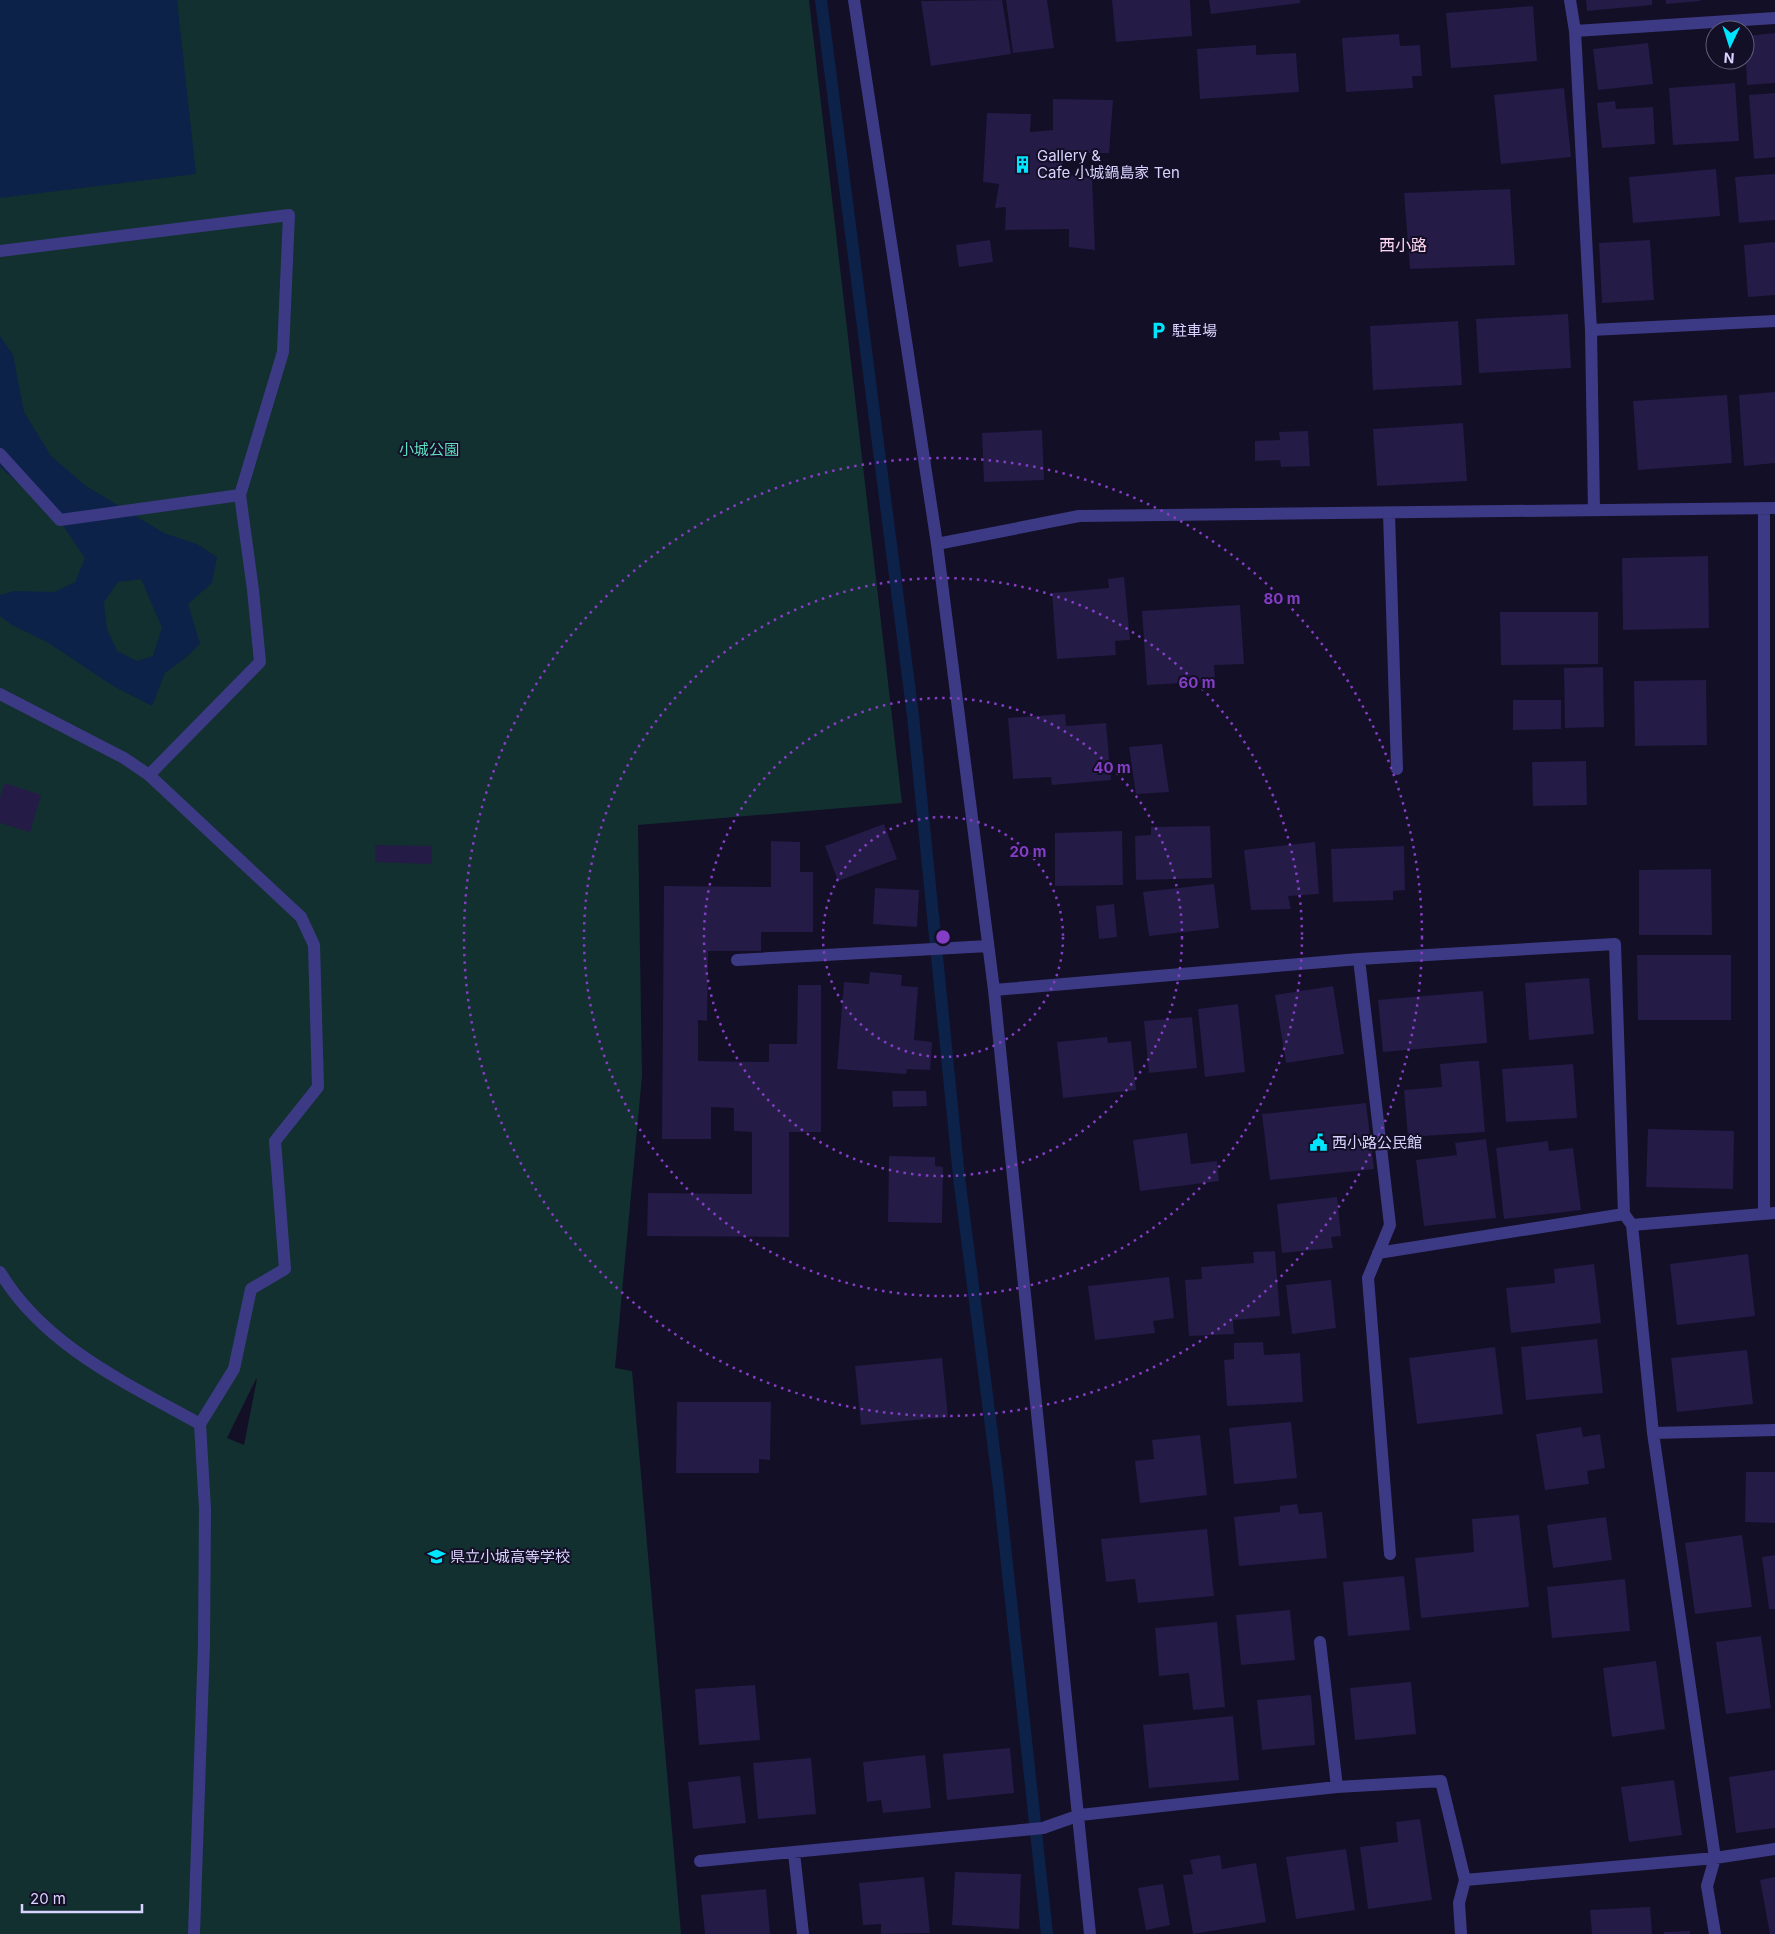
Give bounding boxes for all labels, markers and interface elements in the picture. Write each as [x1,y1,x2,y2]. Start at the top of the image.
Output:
north arrow [1705,20,1755,70]
text: N [1723,50,1735,67]
place label: Gallery & Cafe 小城鍋島家 Ten [1037,146,1180,182]
building icon: Gallery & Cafe 小城鍋島家 Ten [1013,154,1033,174]
district label: 西小路 [1379,235,1427,255]
parking icon: 駐車場 [1148,320,1168,340]
place label: 駐車場 [1172,321,1217,340]
park label: 小城公園 [399,440,459,459]
text: 80 m [1263,589,1301,608]
text: 60 m [1178,673,1216,692]
text: 40 m [1093,758,1131,777]
text: 20 m [1010,842,1046,861]
centre of rings [934,928,952,946]
public building icon: 西小路公民館 [1308,1132,1328,1152]
place label: 西小路公民館 [1332,1133,1422,1152]
school or university icon: 県立小城高等学校 [426,1546,446,1566]
place label: 県立小城高等学校 [450,1547,570,1566]
scale bar [22,1882,142,1914]
text: 20 m [30,1889,66,1908]

